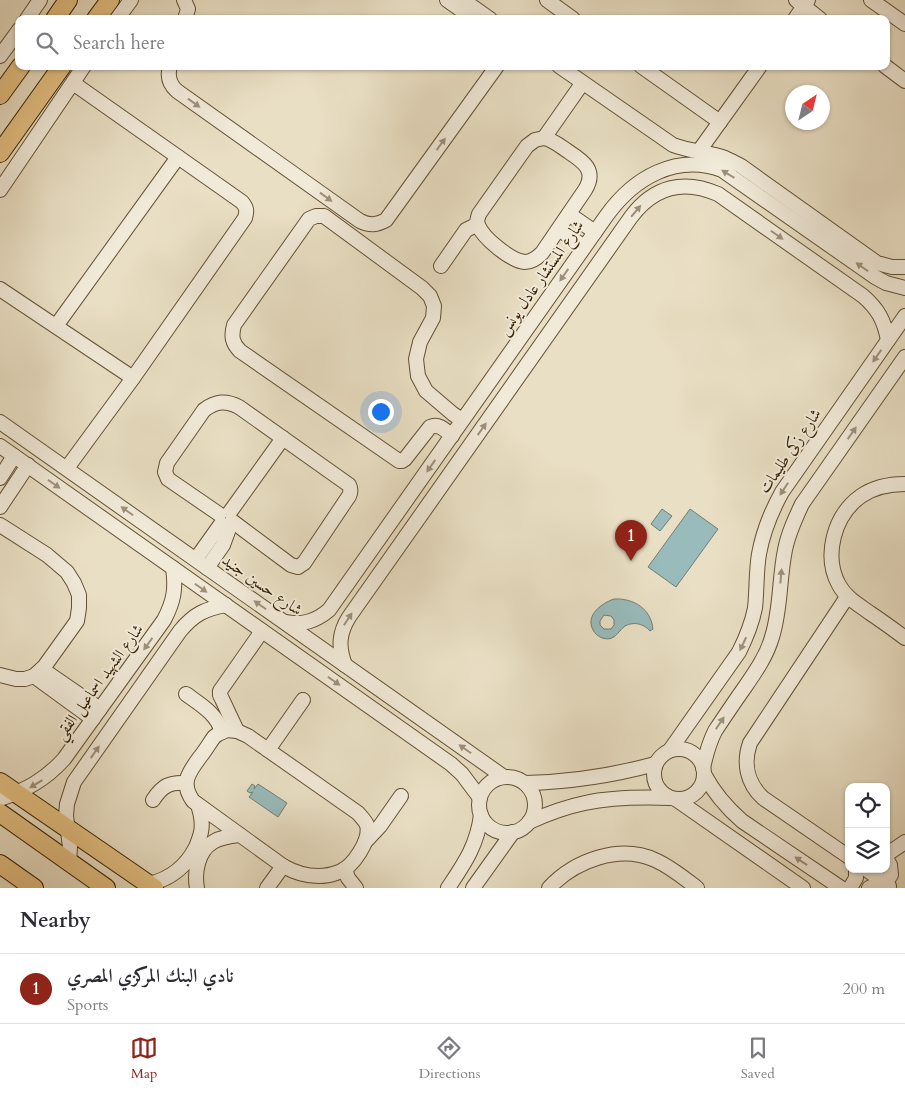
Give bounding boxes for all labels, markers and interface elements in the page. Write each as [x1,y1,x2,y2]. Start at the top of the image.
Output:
search box [15,15,890,70]
icon: search [33,29,61,57]
text: Search here [73,30,165,56]
north arrow [785,85,830,130]
one-way arrow [187,98,201,108]
one-way arrow [436,137,446,151]
one-way arrow [722,170,735,179]
one-way arrow [319,192,333,202]
one-way arrow [631,205,642,218]
street label: شارع المستشار عادل يونس [493,216,591,341]
one-way arrow [770,230,784,240]
one-way arrow [855,262,868,272]
one-way arrow [559,269,569,282]
one-way arrow [872,349,882,363]
your location [368,399,394,425]
street label: شارع زكى طليمات [753,404,828,499]
one-way arrow [477,422,487,436]
one-way arrow [847,426,857,440]
one-way arrow [426,459,436,472]
one-way arrow [47,479,61,489]
one-way arrow [779,483,789,496]
one-way arrow [121,506,134,516]
pin: 1 [615,520,647,561]
street label: شارع حسين جنيد [216,549,307,623]
one-way arrow [778,568,786,584]
one-way arrow [194,583,208,593]
one-way arrow [253,600,267,610]
one-way arrow [343,612,353,626]
street label: شارع الشهيد اسماعيل الفقي [49,619,152,747]
one-way arrow [142,637,153,650]
one-way arrow [738,637,746,651]
one-way arrow [327,676,341,686]
one-way arrow [715,716,725,729]
one-way arrow [458,744,471,754]
one-way arrow [90,745,100,758]
one-way arrow [29,779,42,788]
map controls [845,783,890,873]
button: locate [845,783,890,828]
button: layers [845,828,890,873]
one-way arrow [794,856,808,866]
text: Nearby [20,906,91,935]
text: نادي البنك المركزي المصري [67,963,234,989]
text: 1 [32,978,40,1000]
text: 200 m [843,978,885,1000]
text: Sports [67,994,108,1016]
tab: Map [130,1034,158,1083]
tab: Directions [419,1034,480,1083]
tab: Saved [741,1034,775,1083]

